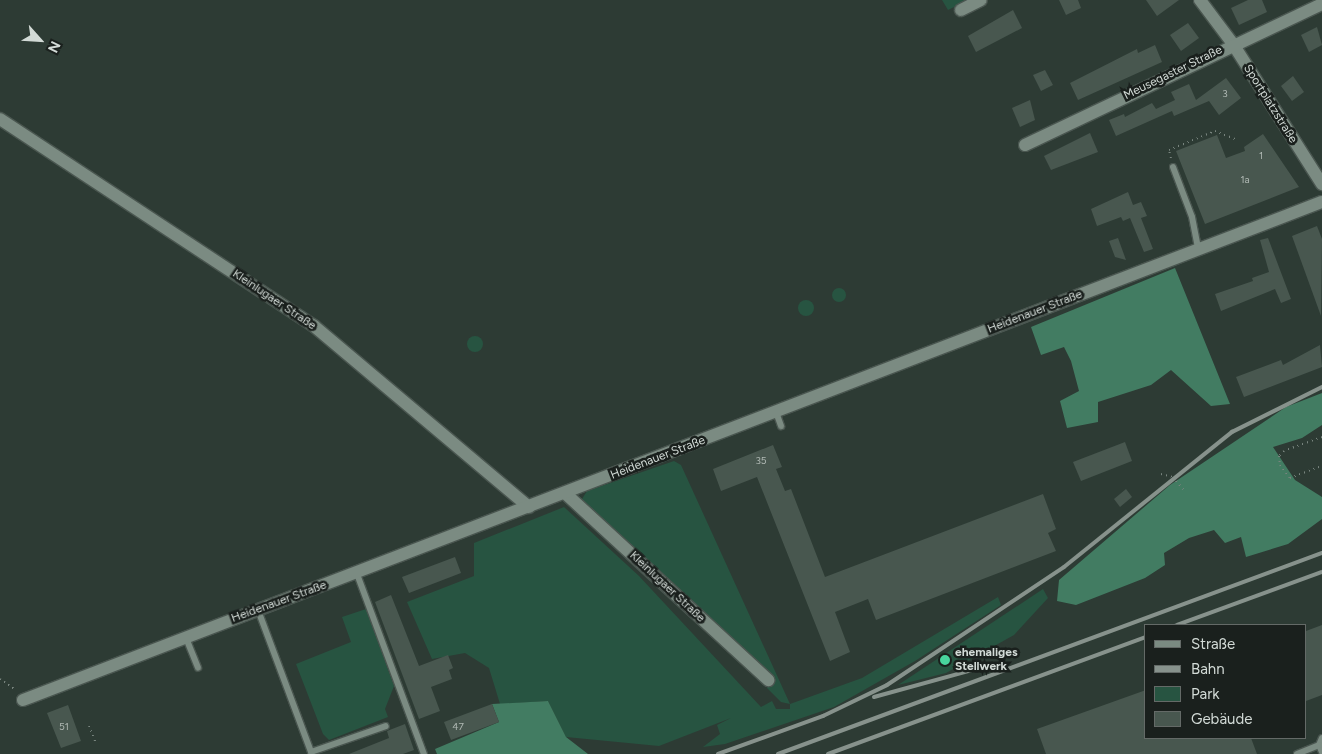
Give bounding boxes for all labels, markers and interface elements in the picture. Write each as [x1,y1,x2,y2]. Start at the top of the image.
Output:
north arrow [15,15,65,65]
text: N [44,38,64,55]
street label: Meusegaster Straße [1121,43,1225,103]
street label: Sportplatzstraße [1240,62,1300,146]
house number: 3 [1222,88,1228,100]
house number: 1 [1259,150,1263,162]
house number: 1a [1240,174,1250,186]
street label: Kleinlugaer Straße [230,267,318,333]
street label: Heidenauer Straße [986,287,1084,337]
street label: Heidenauer Straße [609,433,707,483]
house number: 35 [755,455,767,467]
street label: Kleinlugaer Straße [626,548,708,626]
street label: Heidenauer Straße [229,578,329,626]
legend [1144,624,1307,739]
text: Straße [1191,635,1235,653]
place label: ehemaliges Stellwerk [955,646,1018,674]
marker: ehemaliges Stellwerk [939,654,951,666]
text: Bahn [1191,660,1225,678]
text: Park [1191,685,1220,703]
text: Gebäude [1191,710,1252,728]
house number: 51 [59,721,69,733]
house number: 47 [452,721,464,733]

